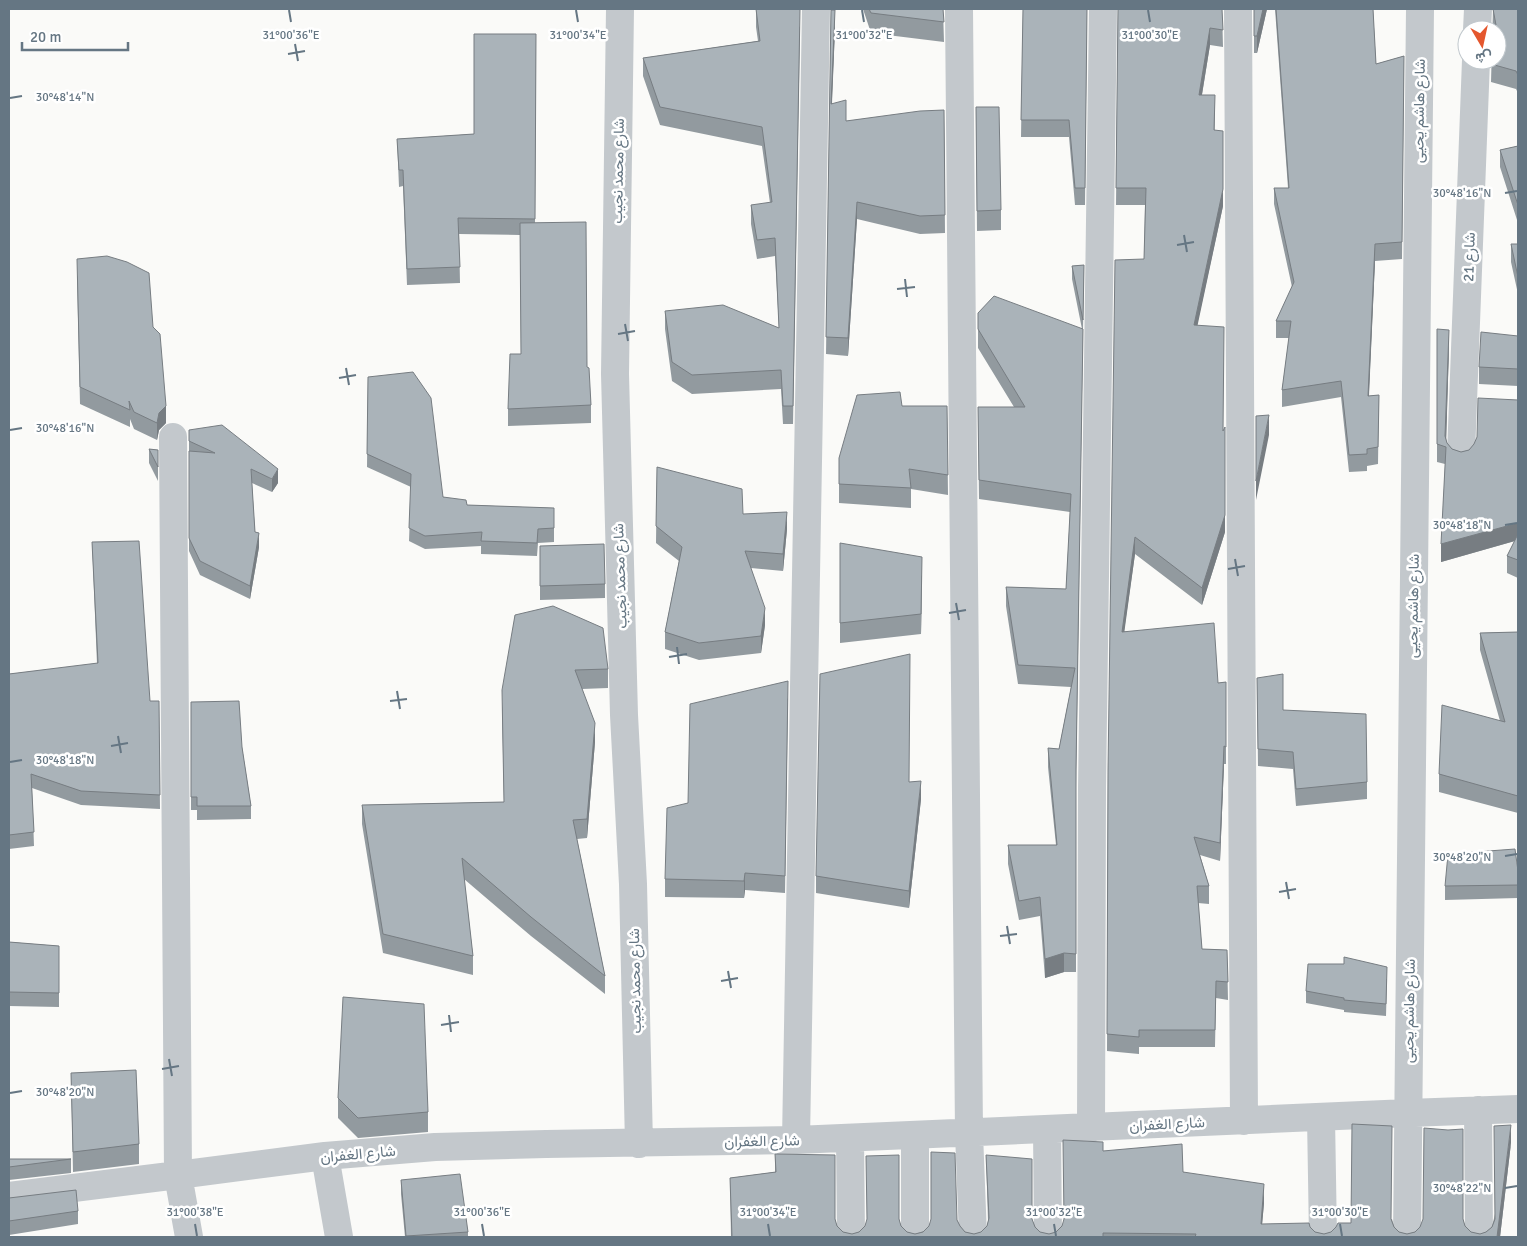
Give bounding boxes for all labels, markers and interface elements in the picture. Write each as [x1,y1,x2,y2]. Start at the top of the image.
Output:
scale bar [22,20,129,52]
north arrow [1457,20,1507,70]
text: 20 m [30,28,61,46]
text: 31°00'36"E [262,28,320,43]
text: 31°00'34"E [549,28,607,43]
text: 31°00'32"E [835,28,893,43]
text: 31°00'30"E [1121,28,1179,43]
text: ش [1474,48,1494,67]
street label: شارع هاشم يحيى [1409,58,1431,163]
text: 30°48'14"N [36,90,94,105]
street label: شارع محمد نجيب [608,118,630,224]
text: 30°48'16"N [1433,186,1491,201]
street label: شارع 21 [1459,232,1481,282]
text: 30°48'16"N [36,421,94,436]
text: 30°48'18"N [1433,518,1491,533]
street label: شارع محمد نجيب [609,523,633,629]
street label: شارع هاشم يحيى [1403,553,1425,658]
text: 30°48'18"N [36,753,94,768]
text: 30°48'20"N [1433,850,1491,865]
street label: شارع محمد نجيب [625,928,647,1034]
street label: شارع هاشم يحيى [1399,958,1421,1063]
text: 30°48'20"N [36,1085,94,1100]
street label: شارع الغفران [1129,1113,1206,1137]
street label: شارع الغفران [724,1131,800,1153]
street label: شارع الغفران [320,1142,397,1168]
text: 30°48'22"N [1433,1181,1491,1196]
text: 31°00'38"E [166,1205,224,1220]
text: 31°00'36"E [453,1205,511,1220]
text: 31°00'34"E [739,1205,797,1220]
text: 31°00'32"E [1025,1205,1083,1220]
text: 31°00'30"E [1311,1205,1369,1220]

